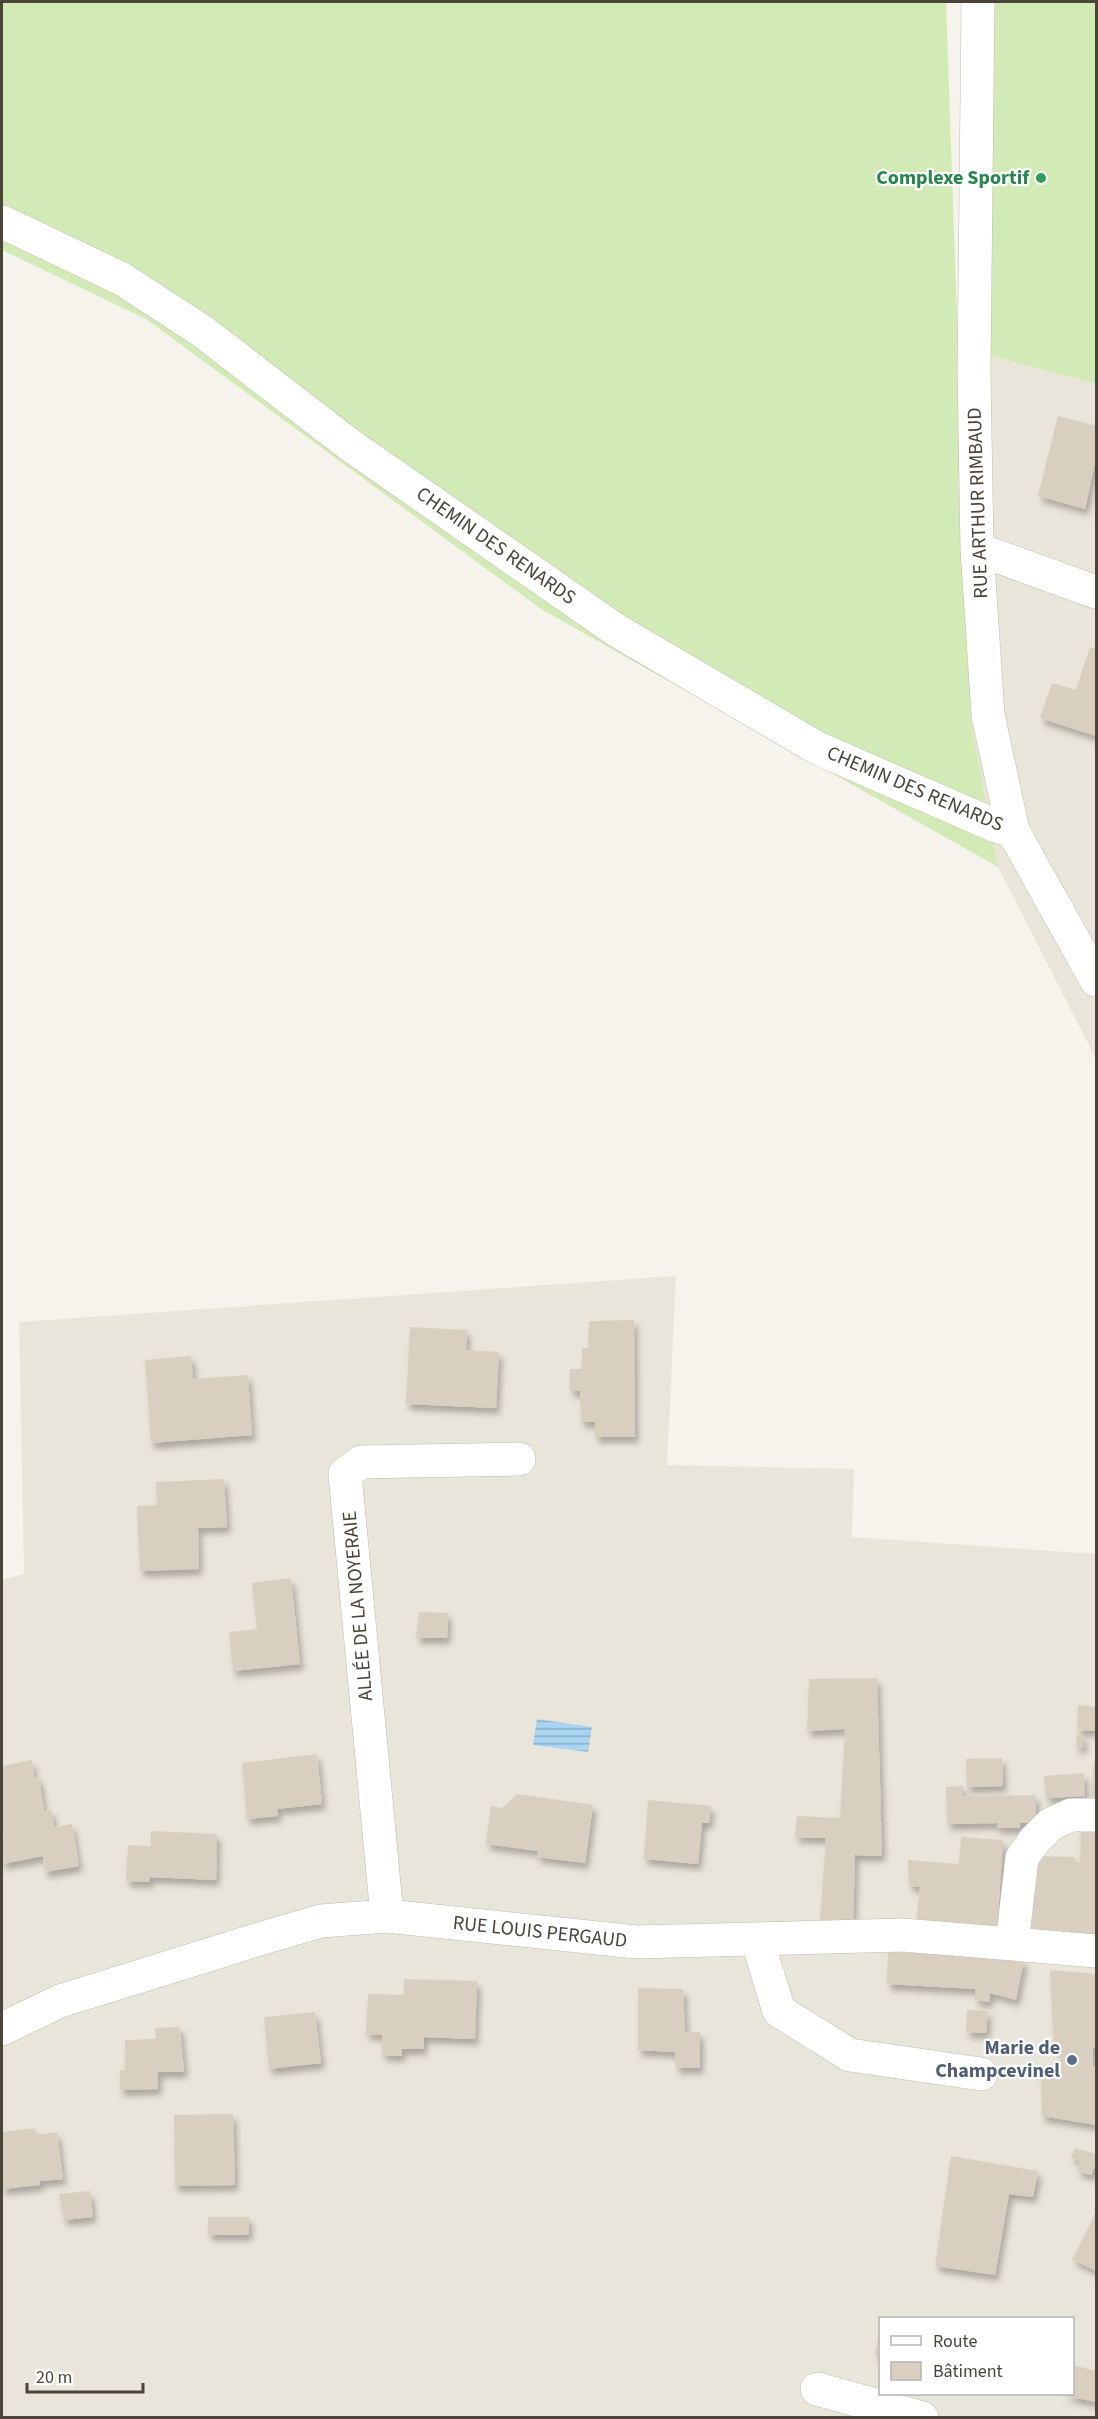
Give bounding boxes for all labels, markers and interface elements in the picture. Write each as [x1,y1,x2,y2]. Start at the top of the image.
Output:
place label: Complexe Sportif [876,164,1030,192]
marker: Complexe Sportif [1034,171,1048,185]
street label: RUE ARTHUR RIMBAUD [961,407,995,599]
street label: CHEMIN DES RENARDS [410,480,582,612]
street label: CHEMIN DES RENARDS [822,739,1008,839]
street label: ALLÉE DE LA NOYERAIE [336,1510,380,1702]
street label: RUE LOUIS PERGAUD [451,1909,629,1955]
place label: Marie de Champcevinel [935,2034,1060,2085]
marker: Marie de Champcevinel [1065,2053,1079,2067]
legend [879,2317,1074,2395]
text: Route [933,2329,977,2354]
scale bar [27,2356,142,2394]
text: Bâtiment [933,2359,1003,2384]
text: 20 m [36,2365,72,2390]

